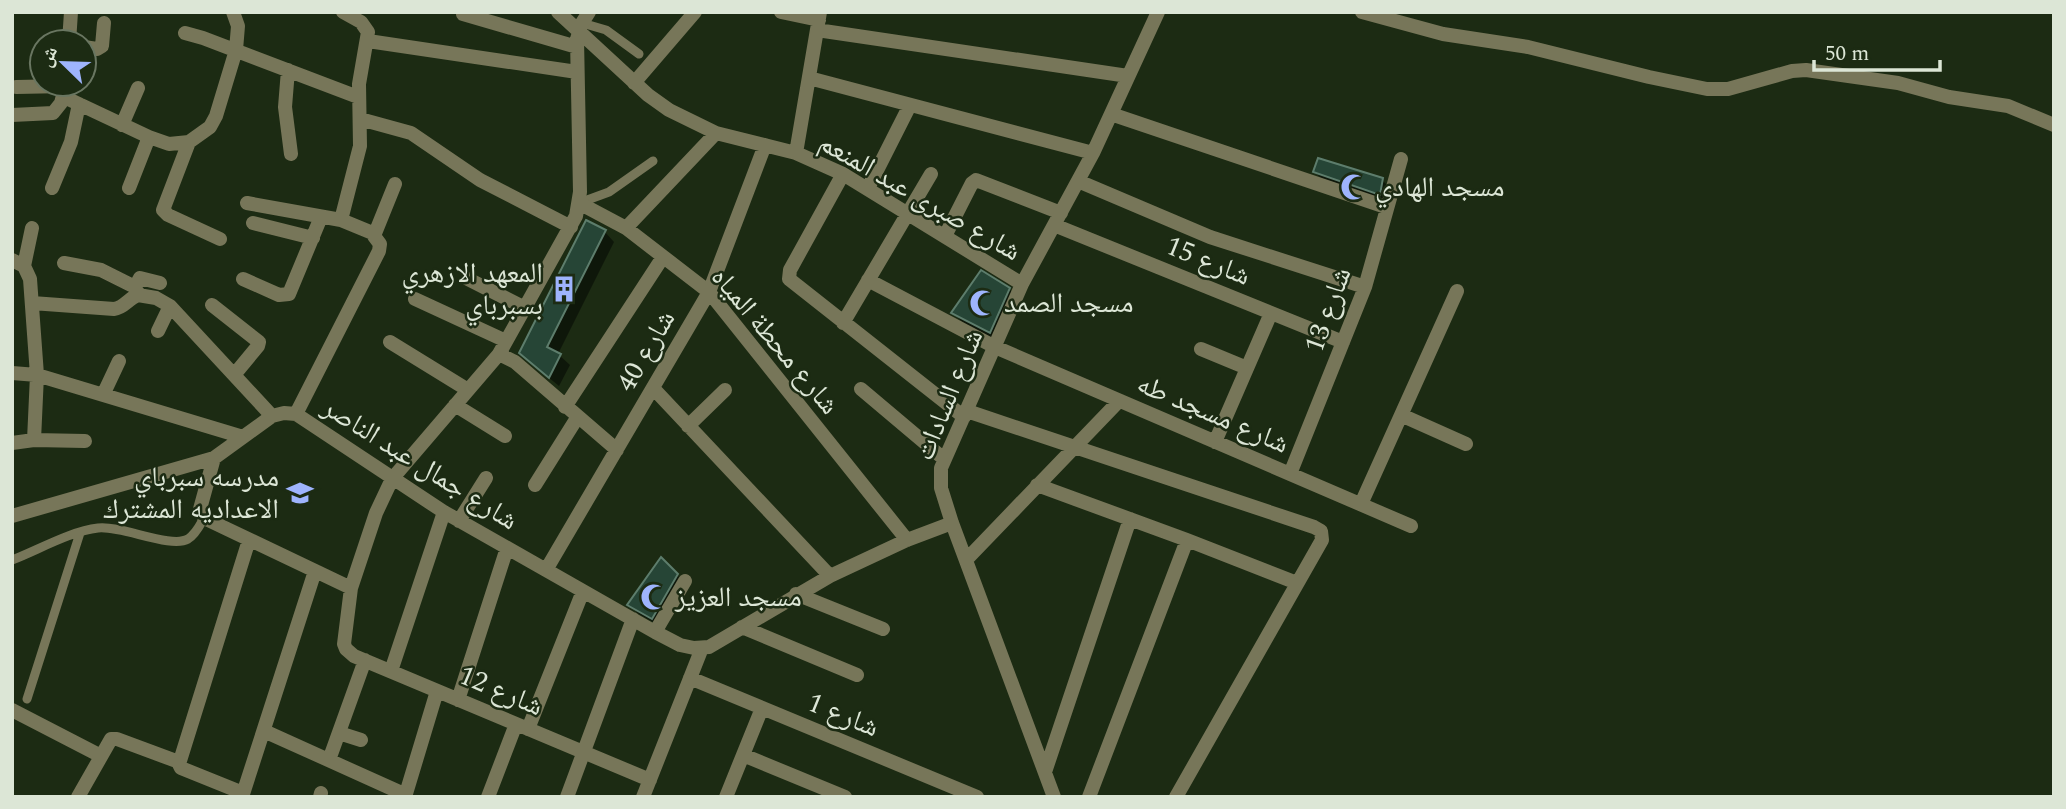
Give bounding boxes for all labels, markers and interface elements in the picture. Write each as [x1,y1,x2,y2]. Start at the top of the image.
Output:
north arrow [28,28,98,98]
scale bar [1814,28,1940,72]
text: 50 m [1825,38,1869,70]
text: ش [31,42,66,72]
street label: شارع صبرى عبد المنعم [811,122,1029,272]
place label: مسجد الهادي [1375,166,1505,209]
mosque icon: مسجد الهادي [1339,172,1369,202]
street label: شارع 15 [1159,225,1257,297]
place label: المعهد الازهري بسبرباي [401,252,543,327]
street label: شارع محطة المياه [700,258,850,424]
street label: شارع 13 [1293,261,1363,359]
building icon: المعهد الازهري بسبرباي [549,274,579,304]
place label: مسجد الصمد [1004,282,1133,325]
mosque icon: مسجد الصمد [968,288,998,318]
street label: شارع 40 [605,302,687,400]
street label: شارع السادات [903,323,995,467]
street label: شارع مسجد طه [1130,363,1296,465]
street label: شارع جمال عبد الناصر [313,386,526,542]
place label: مدرسه سبرباي الاعداديه المشترك [103,456,279,531]
school or university icon: مدرسه سبرباي الاعداديه المشترك [285,478,315,508]
place label: مسجد العزيز [674,576,802,619]
mosque icon: مسجد العزيز [639,582,669,612]
street label: شارع 12 [452,654,550,728]
street label: شارع 1 [801,681,885,749]

